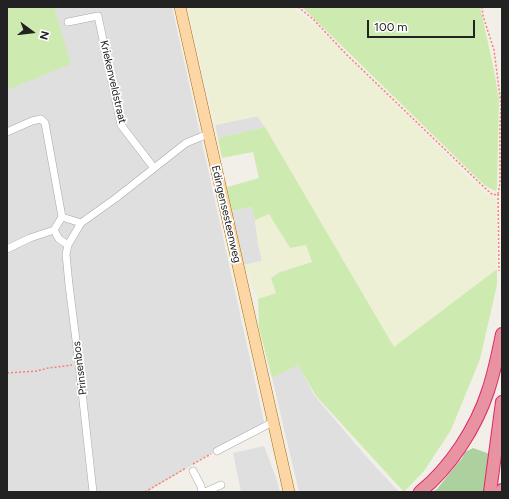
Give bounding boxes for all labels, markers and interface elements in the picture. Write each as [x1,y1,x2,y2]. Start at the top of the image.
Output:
north arrow [12,12,52,52]
scale bar [369,12,477,38]
text: 100 m [374,20,408,34]
text: N [37,29,51,41]
street label: Kriekenveldstraat [97,39,129,125]
street label: Edingensesteenweg [208,164,244,264]
street label: Prinsenbos [70,340,90,396]

